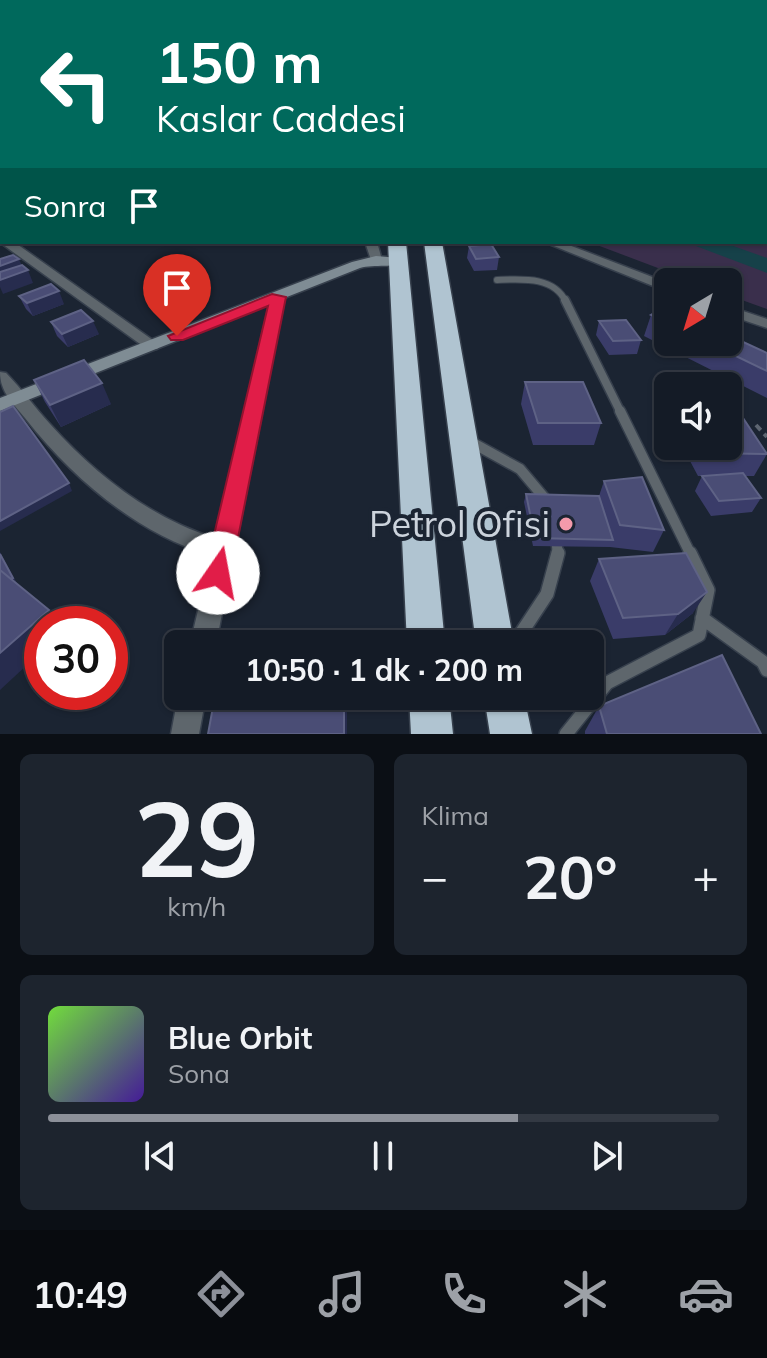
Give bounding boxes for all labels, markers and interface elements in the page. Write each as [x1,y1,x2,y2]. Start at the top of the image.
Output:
text: 150 m [156,27,323,97]
icon: left [24,32,128,136]
text: Kaslar Caddesi [156,96,406,141]
icon: arrive [122,184,166,228]
text: Sonra [24,187,106,225]
pin [143,254,211,336]
icon: arrive [155,266,199,310]
north arrow [654,268,742,356]
map controls [654,268,742,460]
button: sound [654,372,742,460]
place label: Petrol Ofisi [369,501,550,546]
marker: Petrol Ofisi [557,515,575,533]
position arrow [176,531,260,615]
speed limit sign: 30 [24,606,128,710]
text: 10:50 · 1 dk · 200 m [245,651,523,689]
text: 29 [134,772,259,903]
text: Klima [422,799,489,832]
text: 20° [523,839,618,914]
text: − [422,849,448,904]
text: + [693,849,719,904]
text: km/h [167,890,226,923]
text: Blue Orbit [168,1019,312,1057]
text: Sona [168,1057,230,1090]
icon: previous [138,1134,182,1178]
icon: pause [361,1134,405,1178]
icon: next [585,1134,629,1178]
icon: directions [193,1266,249,1322]
icon: music [314,1266,370,1322]
icon: phone [436,1266,492,1322]
icon: climate [557,1266,613,1322]
icon: car [678,1266,734,1322]
text: 10:49 [33,1272,128,1317]

